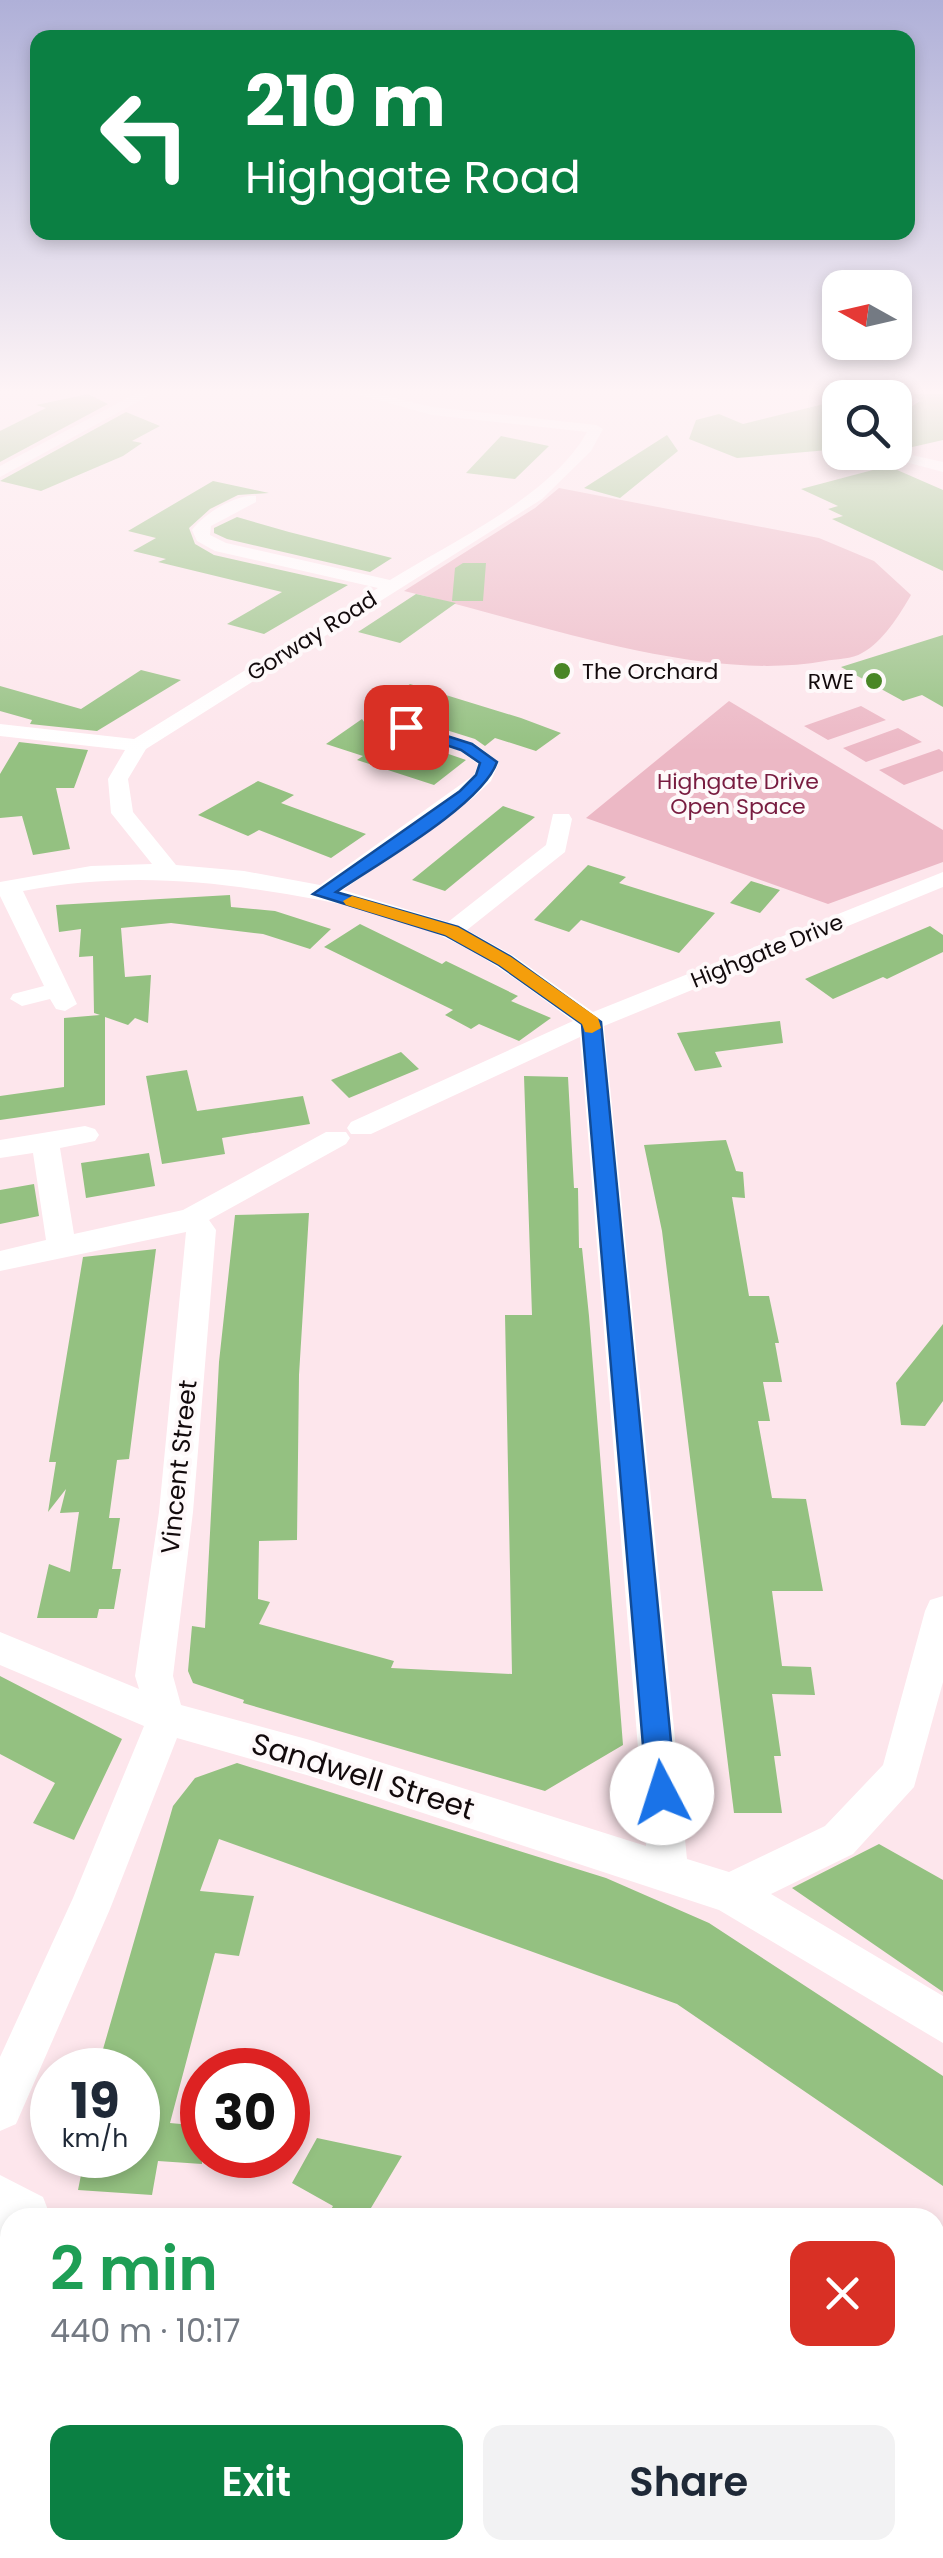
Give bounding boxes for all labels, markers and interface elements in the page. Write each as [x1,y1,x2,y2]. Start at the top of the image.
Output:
text: 210 m [245,52,446,151]
icon: left [80,70,210,200]
text: Highgate Road [245,146,581,209]
north arrow [822,270,912,360]
map controls [822,270,912,470]
button: search [822,380,912,470]
street label: Gorway Road [241,584,383,688]
place label: The Orchard [582,656,718,687]
marker: The Orchard [551,660,573,682]
place label: RWE [808,666,854,697]
marker: RWE [863,670,885,692]
pin [364,685,449,770]
icon: arrive [379,700,434,755]
park label: Highgate Drive Open Space [657,766,819,822]
street label: Highgate Drive [686,906,848,996]
street label: Vincent Street [152,1378,206,1556]
street label: Sandwell Street [246,1722,480,1830]
position arrow [610,1741,714,1845]
speed limit sign: 30 [180,2048,310,2178]
text: 19 [70,2065,120,2136]
text: km/h [62,2121,128,2156]
text: 2 min [50,2227,218,2311]
button: close [790,2241,895,2346]
text: 440 m · 10:17 [50,2308,241,2353]
button: Exit [50,2425,463,2540]
button: Share [483,2425,895,2540]

